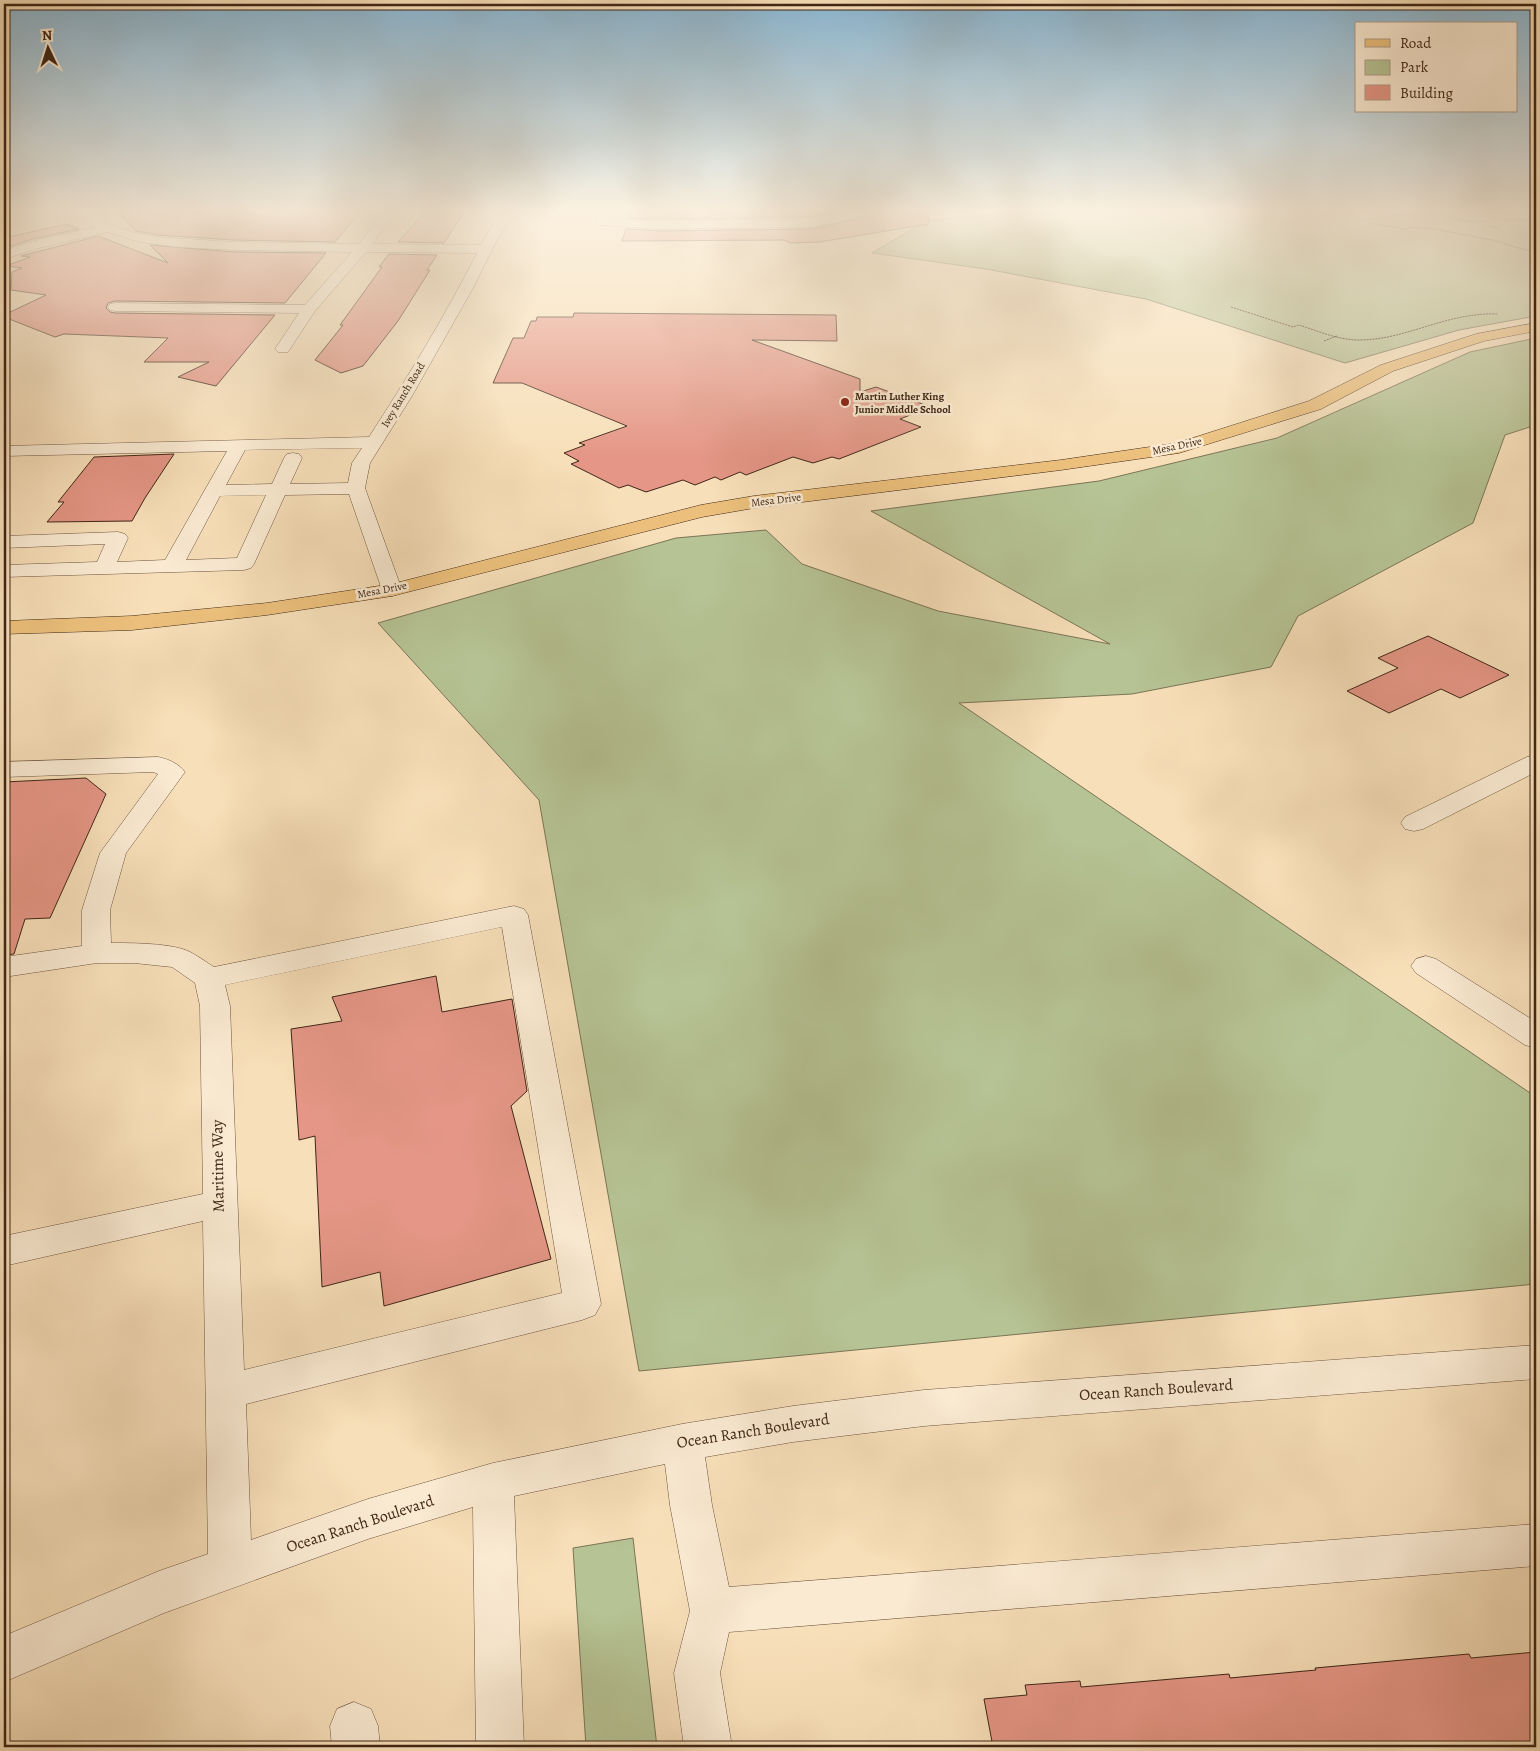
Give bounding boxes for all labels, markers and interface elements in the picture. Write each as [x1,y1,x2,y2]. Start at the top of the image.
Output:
north arrow [22,22,72,72]
legend [1355,22,1518,112]
text: N [41,26,53,45]
text: Road [1400,33,1432,53]
text: Park [1400,57,1429,77]
text: Building [1400,83,1453,103]
street label: Ivey Ranch Road [378,359,428,430]
place label: Martin Luther King Junior Middle School [855,389,951,417]
marker: Martin Luther King Junior Middle School [839,396,851,408]
street label: Mesa Drive [1151,433,1203,459]
street label: Mesa Drive [750,489,802,511]
street label: Mesa Drive [356,578,408,602]
street label: Maritime Way [206,1119,230,1213]
street label: Ocean Ranch Boulevard [1078,1374,1234,1406]
street label: Ocean Ranch Boulevard [675,1408,831,1454]
street label: Ocean Ranch Boulevard [283,1490,437,1558]

